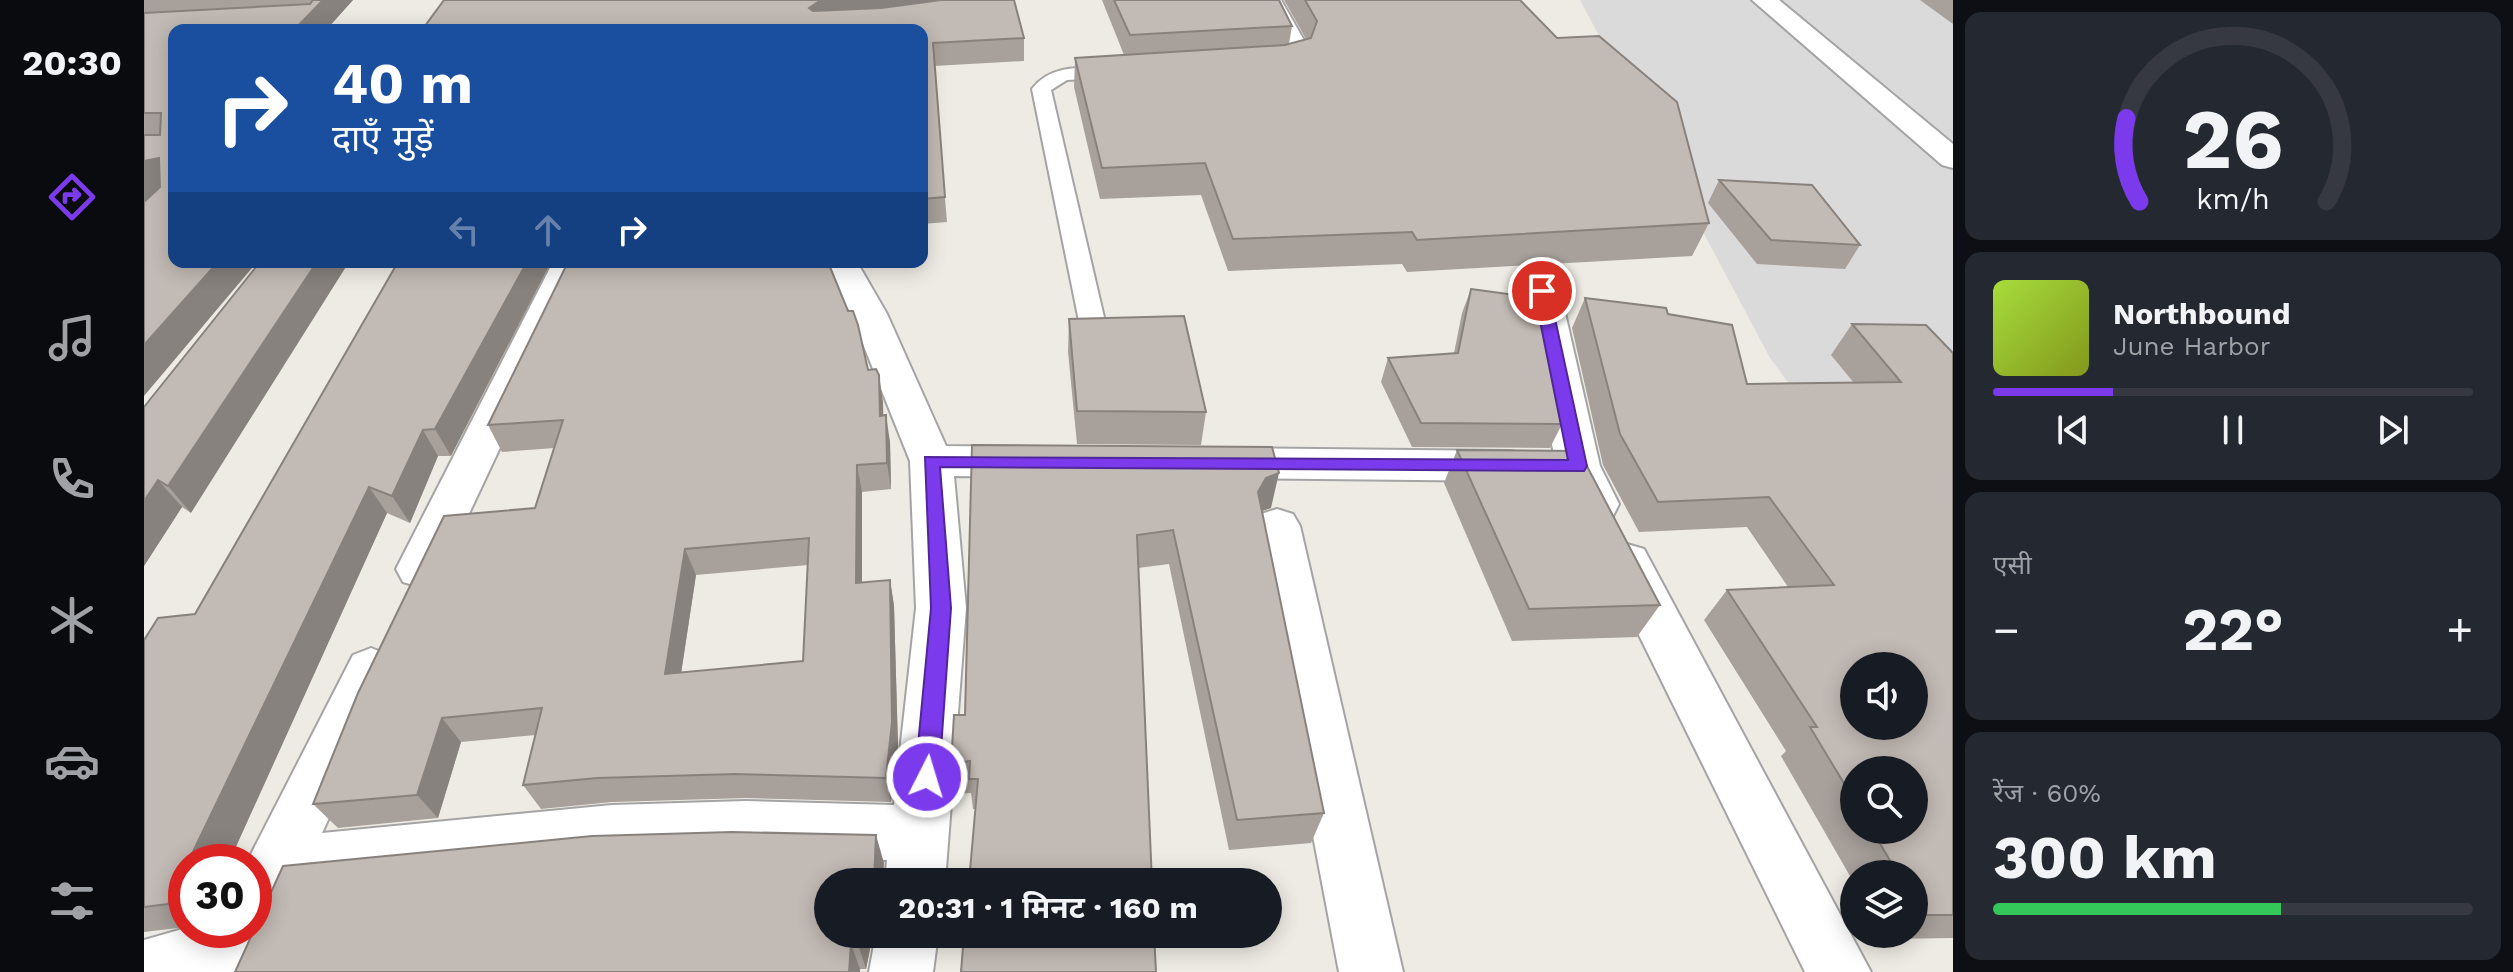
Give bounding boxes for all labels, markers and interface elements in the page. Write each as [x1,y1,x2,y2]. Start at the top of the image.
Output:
text: 20:30 [22,42,122,84]
text: 40 m [332,51,473,117]
icon: right [200,56,304,160]
text: 26 [2183,91,2283,188]
text: दाएँ मुड़ें [332,118,433,160]
icon: directions [44,169,100,225]
text: km/h [2196,182,2270,216]
icon: left [442,208,486,252]
icon: ahead [526,208,570,252]
icon: right [610,208,654,252]
pin [1508,257,1576,325]
icon: arrive [1520,269,1564,313]
text: Northbound [2113,296,2290,331]
icon: music [44,310,100,366]
text: June Harbor [2113,331,2270,361]
icon: previous [2051,408,2095,452]
icon: pause [2211,408,2255,452]
icon: next [2371,408,2415,452]
icon: phone [44,451,100,507]
text: एसी [1993,550,2032,580]
icon: climate [44,592,100,648]
text: 22° [2182,594,2284,665]
text: − [1993,604,2020,656]
text: + [2446,604,2473,656]
map controls [1840,652,1928,948]
button: sound [1840,652,1928,740]
icon: car [44,733,100,789]
position arrow [885,735,969,819]
button: search [1840,756,1928,844]
text: रेंज · 60% [1993,778,2101,808]
text: 300 km [1993,822,2217,893]
speed limit sign: 30 [168,844,272,948]
button: layers [1840,860,1928,948]
icon: filters [44,873,100,929]
text: 20:31 · 1 मिनट · 160 m [898,890,1198,925]

